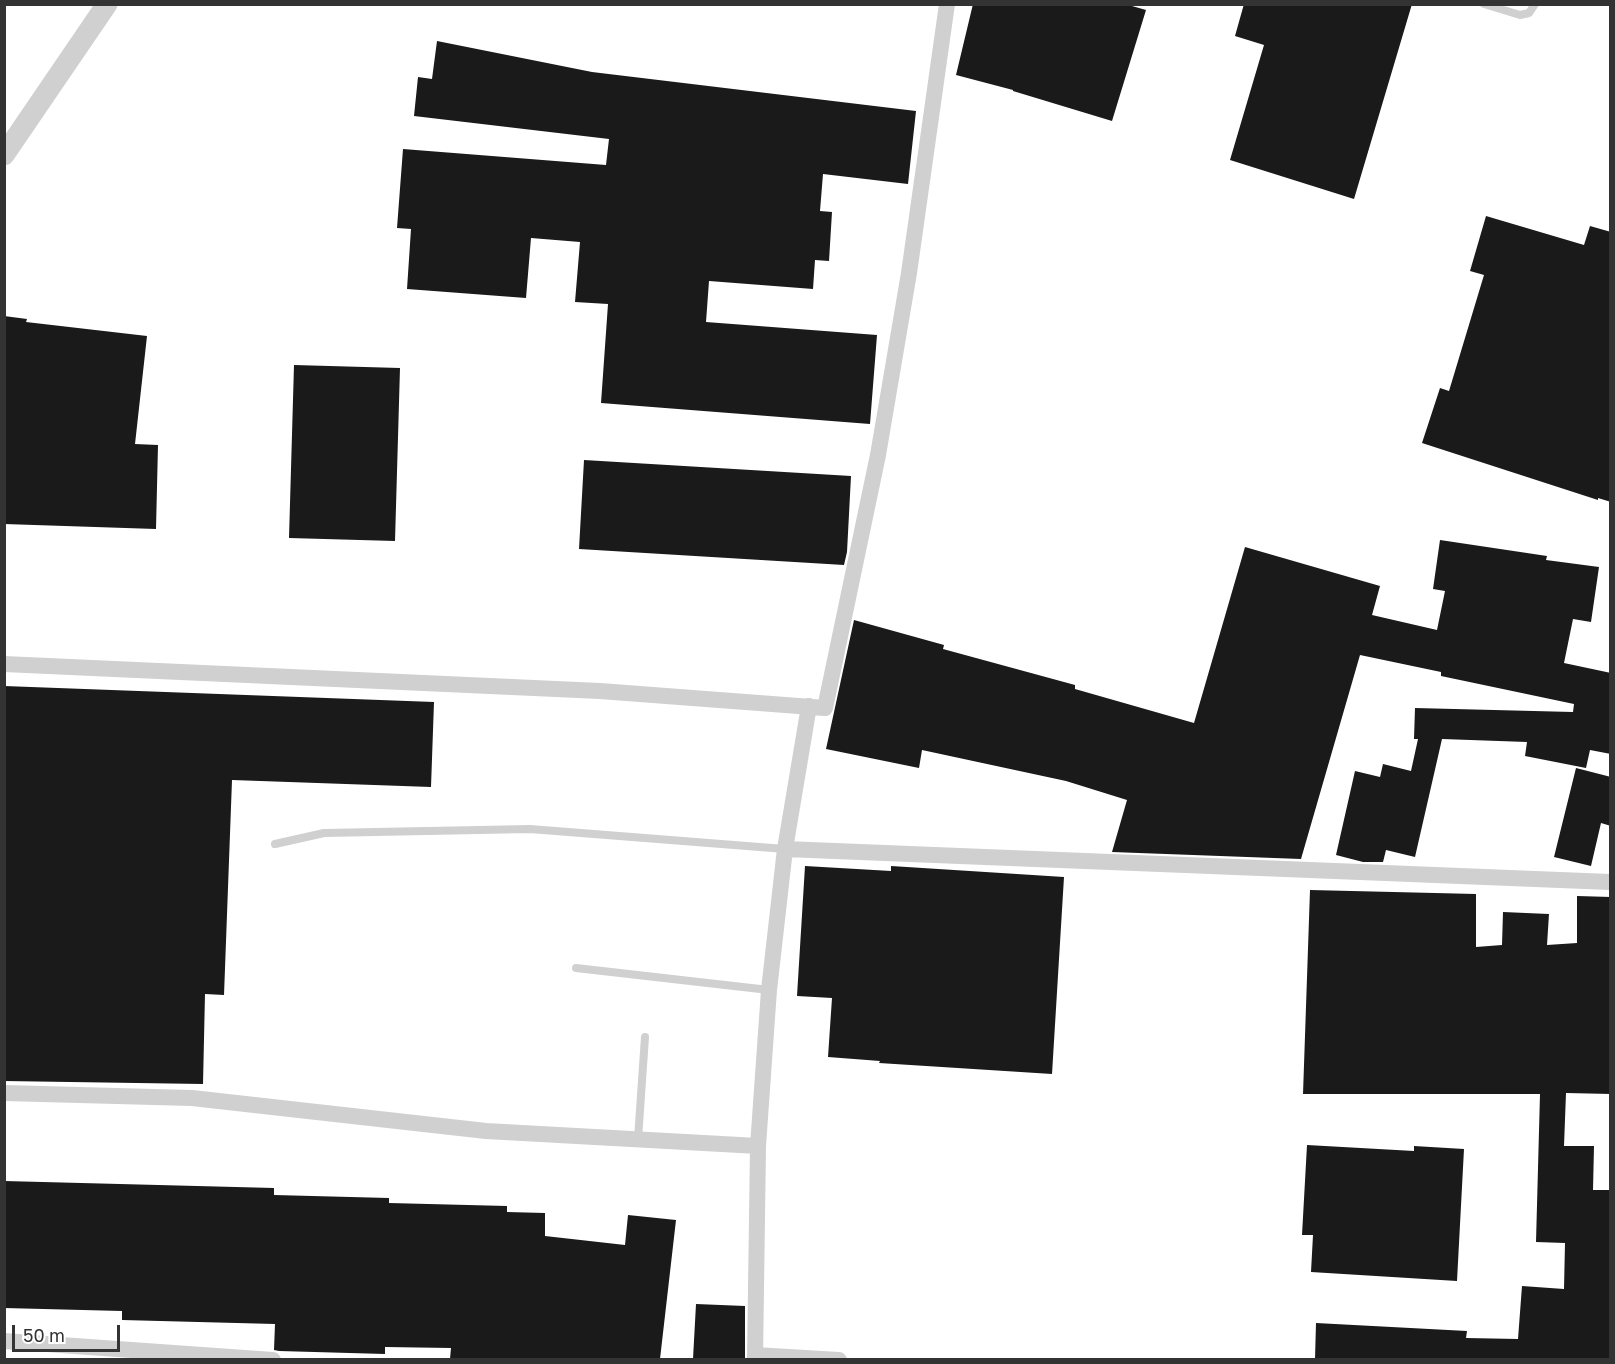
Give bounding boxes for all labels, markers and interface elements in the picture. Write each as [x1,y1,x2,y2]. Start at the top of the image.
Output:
scale bar [15,1313,123,1351]
text: 50 m [23,1324,65,1346]

